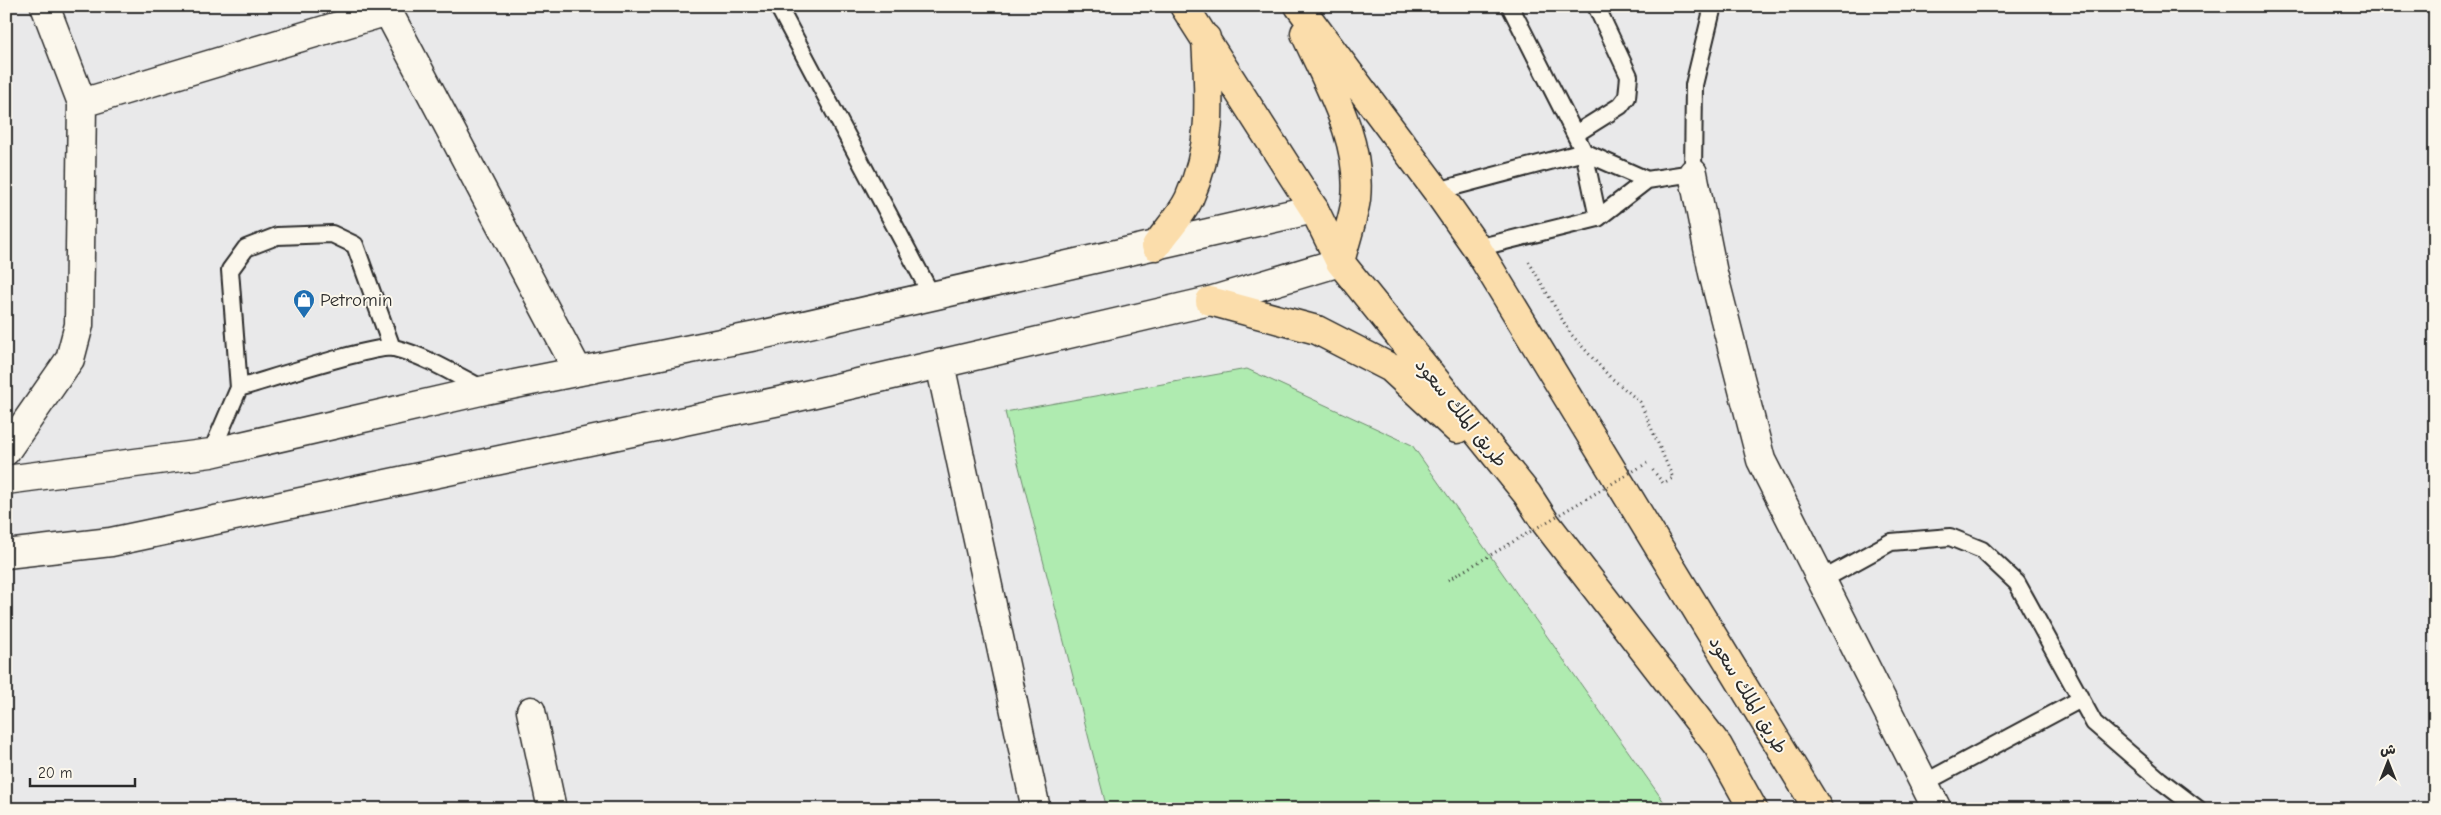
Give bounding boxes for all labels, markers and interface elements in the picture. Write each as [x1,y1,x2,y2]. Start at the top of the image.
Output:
shop icon: Petromin [292,288,316,319]
place label: Petromin [320,289,393,311]
street label: طريق الملك سعود [1410,354,1512,473]
street label: طريق الملك سعود [1703,632,1792,759]
north arrow [2364,738,2414,788]
text: ش [2380,741,2396,758]
scale bar [30,755,135,787]
text: 20 m [38,764,72,782]

